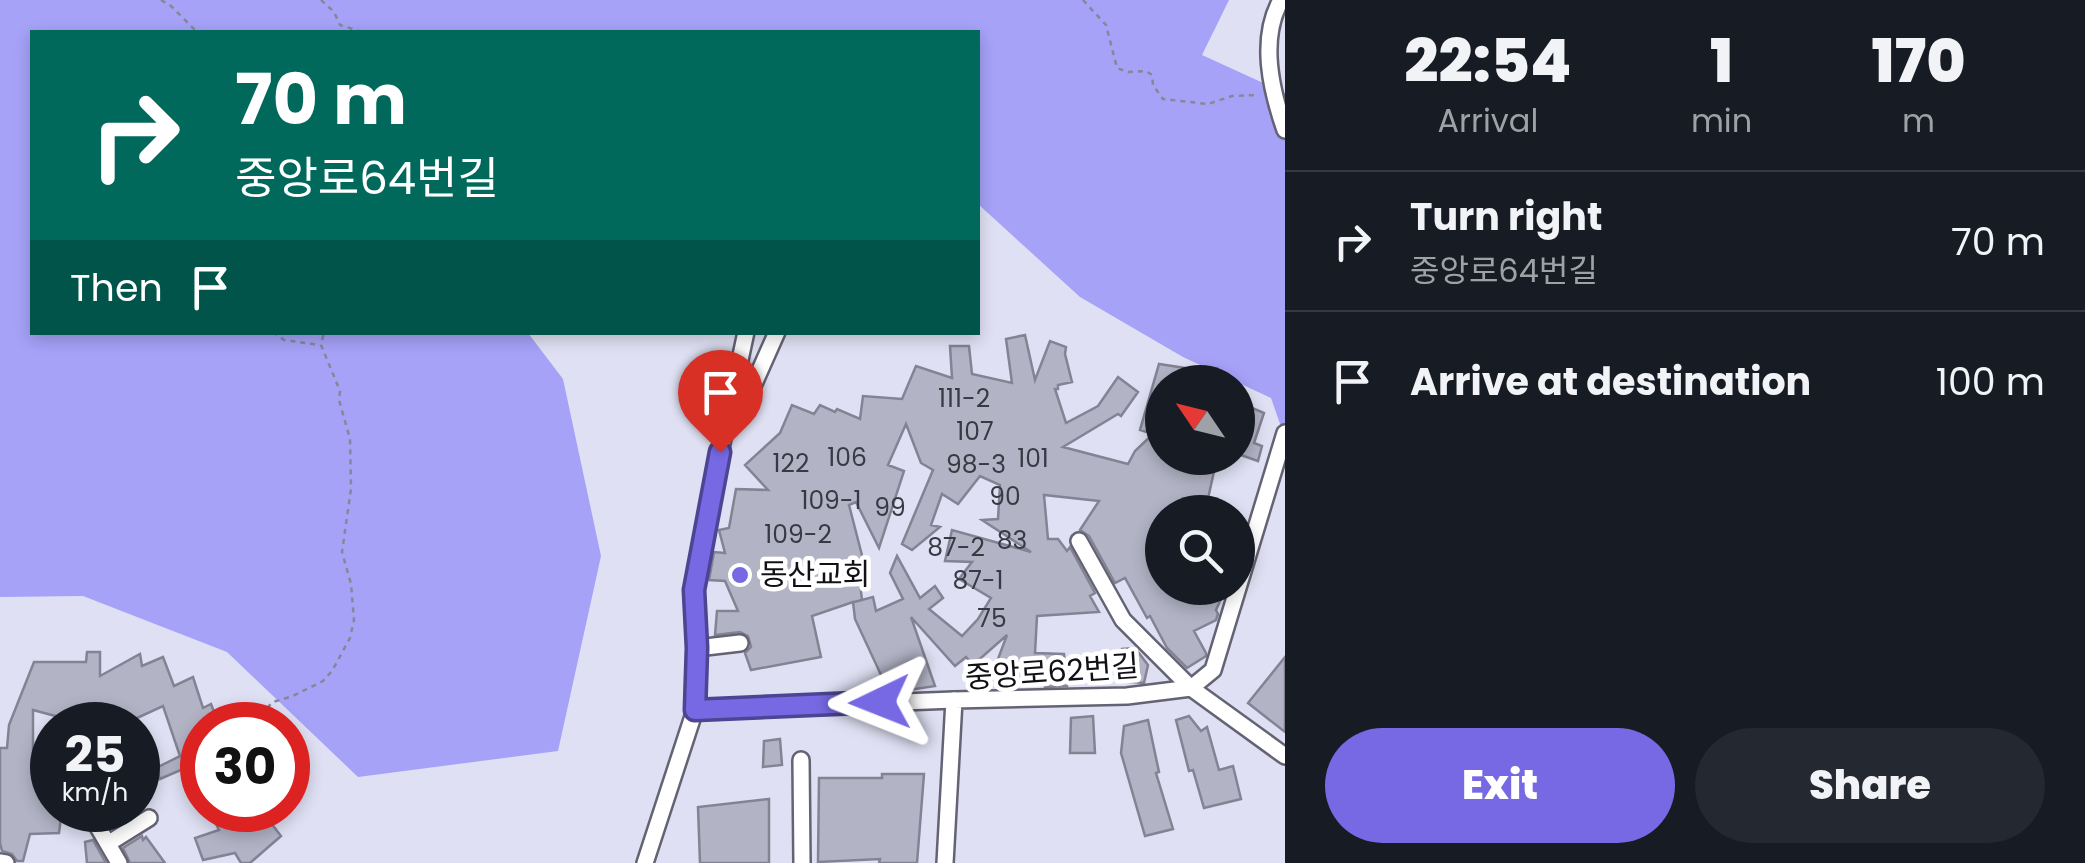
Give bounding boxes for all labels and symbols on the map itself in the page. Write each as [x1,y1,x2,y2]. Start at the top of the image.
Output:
pin [678,350,763,453]
north arrow [1145,365,1255,475]
house number: 111-2 [938,381,990,416]
house number: 107 [956,414,994,449]
house number: 106 [827,440,867,475]
house number: 101 [1017,441,1049,476]
house number: 122 [773,446,809,481]
house number: 98-3 [946,447,1006,482]
house number: 90 [989,479,1021,514]
house number: 109-1 [800,483,862,518]
house number: 99 [874,490,906,525]
house number: 109-2 [764,517,832,552]
house number: 83 [997,523,1027,558]
house number: 87-2 [927,530,985,565]
place label: 동산교회 [760,553,870,596]
house number: 87-1 [952,563,1004,598]
marker: 동산교회 [729,564,751,586]
house number: 75 [977,601,1007,636]
street label: 중앙로62번길 [964,644,1140,699]
position arrow [828,650,932,754]
speed limit sign: 30 [180,702,310,832]

